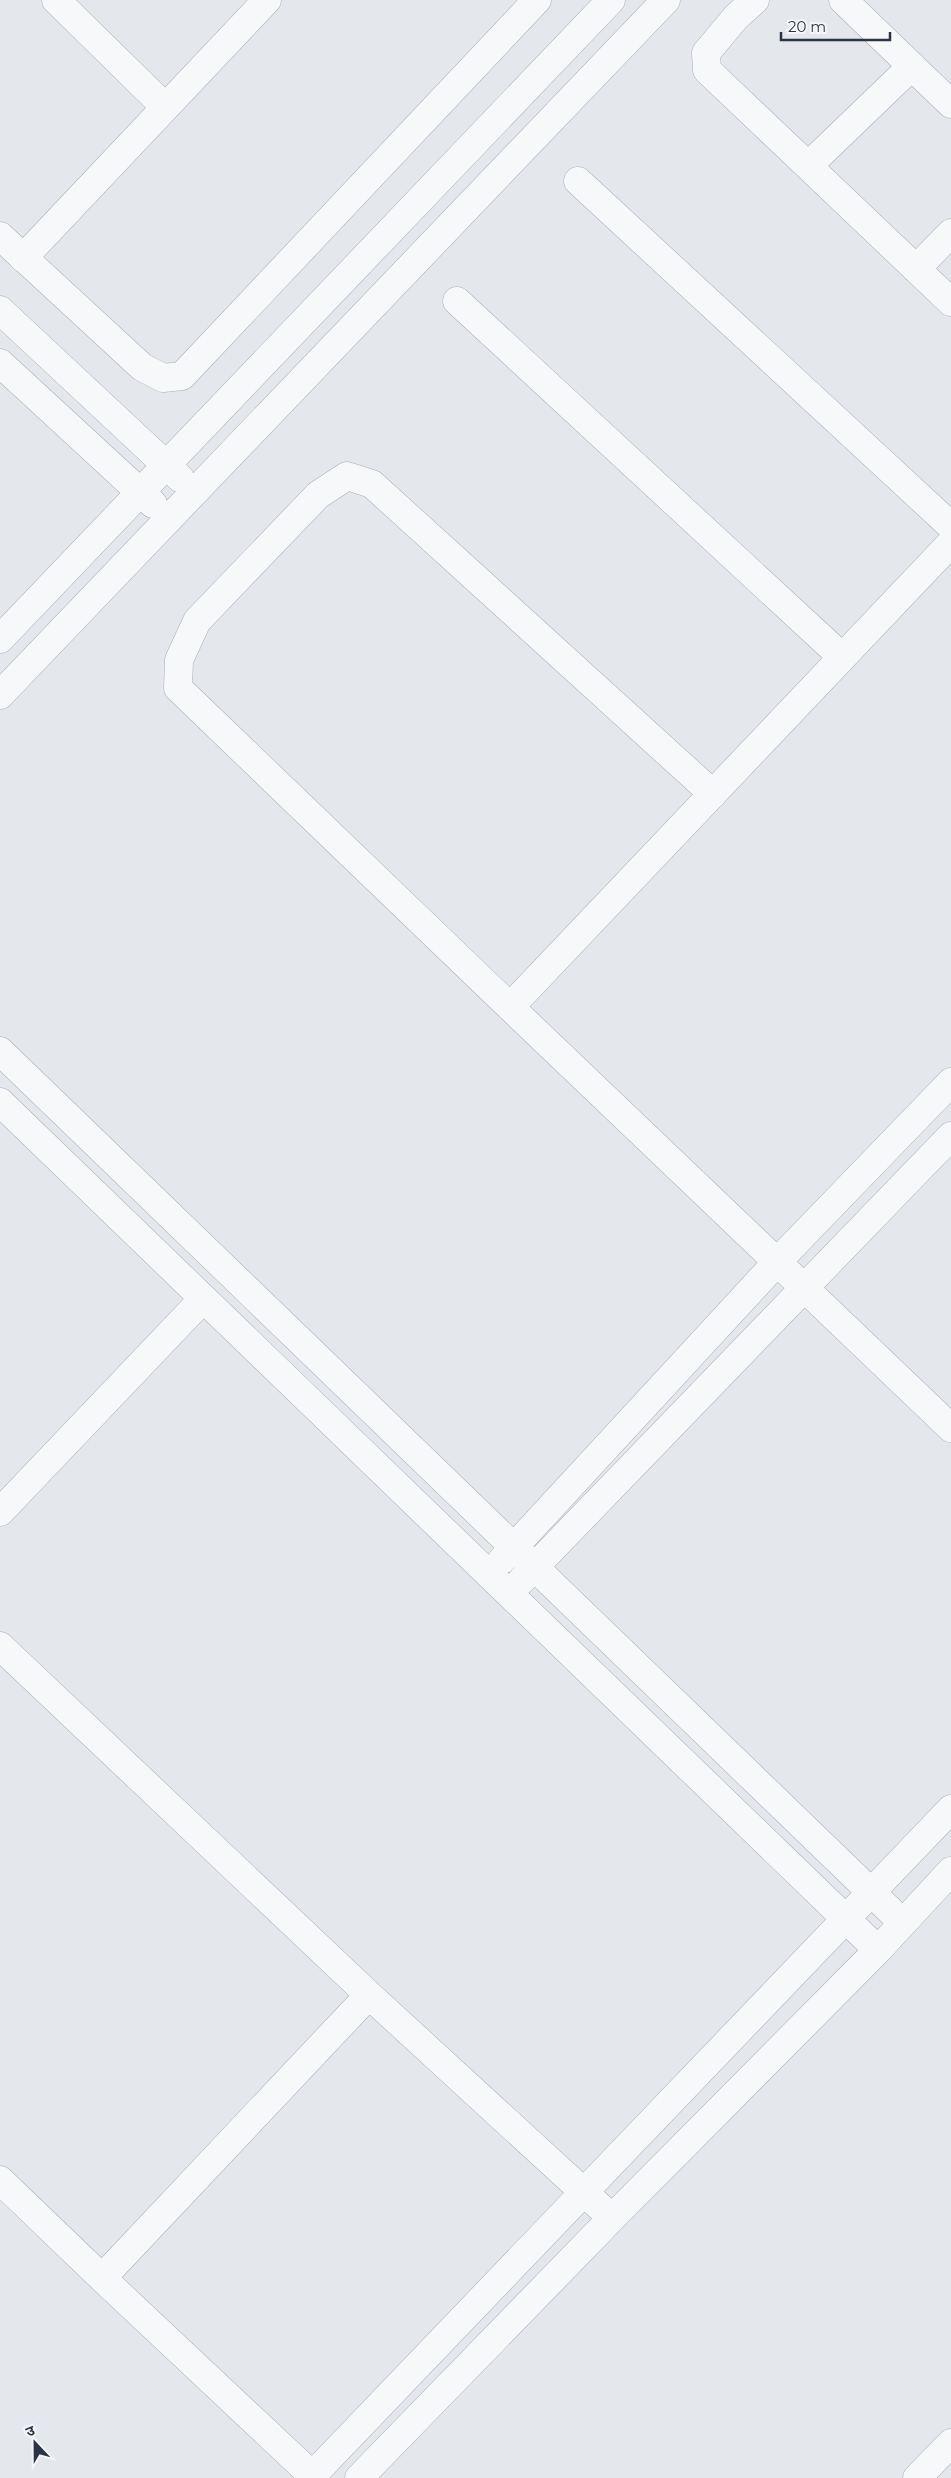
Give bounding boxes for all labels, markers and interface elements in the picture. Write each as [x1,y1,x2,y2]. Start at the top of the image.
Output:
scale bar [781,10,890,42]
text: 20 m [788,17,826,36]
north arrow [10,2418,60,2468]
text: उ [23,2421,38,2441]

